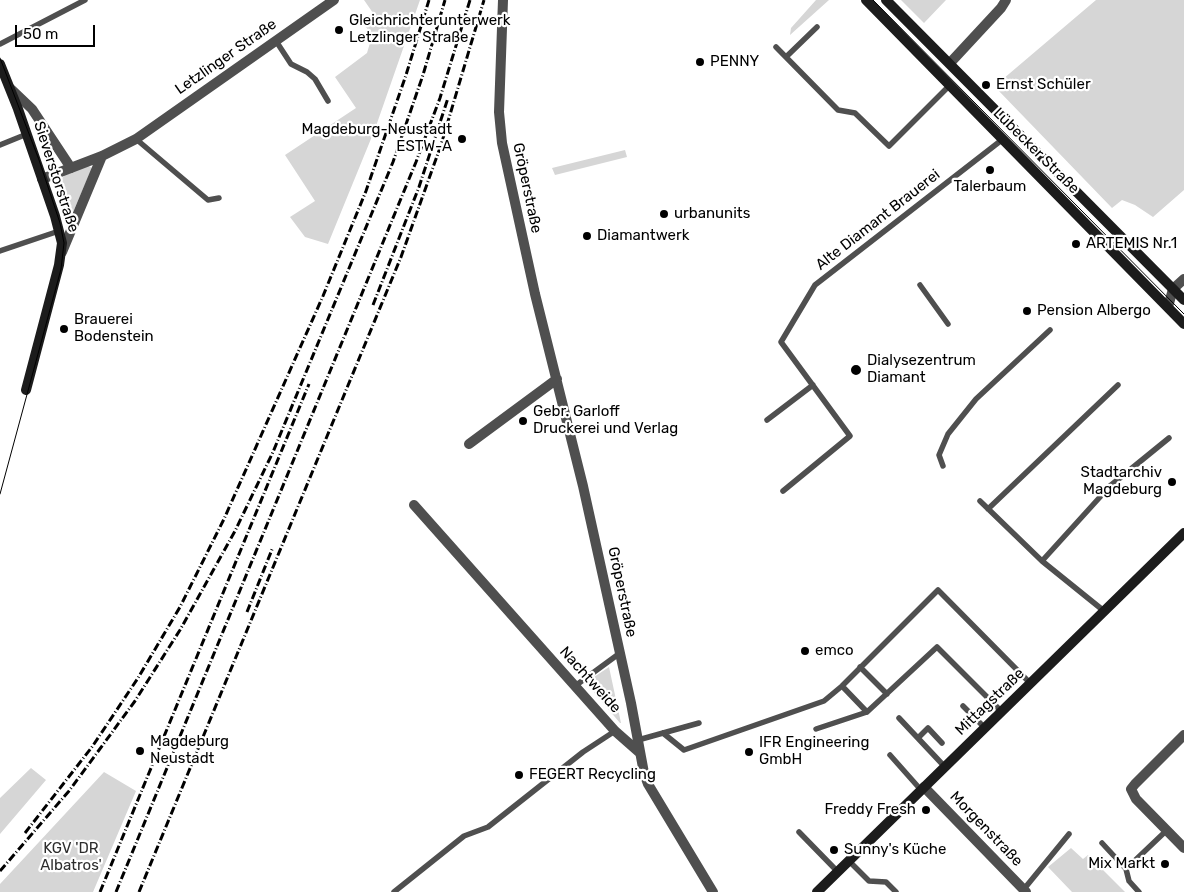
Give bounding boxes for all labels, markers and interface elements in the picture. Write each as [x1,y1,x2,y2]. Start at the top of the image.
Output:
place label: Gleichrichterunterwerk Letzlinger Straße [349,12,511,47]
scale bar [18,15,98,47]
street label: Letzlinger Straße [172,15,280,99]
marker: Gleichrichterunterwerk Letzlinger Straße [333,24,345,36]
text: 50 m [23,25,58,43]
place label: PENNY [710,53,759,71]
marker: PENNY [694,56,706,68]
place label: Ernst Schüler [996,76,1091,94]
marker: Ernst Schüler [980,79,992,91]
street label: Lübecker Straße [989,104,1083,198]
street label: Sieverstorstraße [30,119,82,235]
place label: Magdeburg-Neustadt ESTW-A [301,121,452,156]
marker: Magdeburg-Neustadt ESTW-A [456,133,468,145]
street label: Gröperstraße [509,141,545,235]
marker: Talerbaum [984,164,996,176]
street label: Alte Diamant Brauerei [812,166,944,274]
place label: Talerbaum [954,178,1026,196]
place label: urbanunits [674,205,750,223]
marker: urbanunits [658,208,670,220]
place label: Diamantwerk [597,227,689,245]
marker: Diamantwerk [581,230,593,242]
place label: ARTEMIS Nr.1 [1086,235,1177,253]
marker: ARTEMIS Nr.1 [1070,238,1082,250]
place label: Pension Albergo [1037,302,1151,320]
marker: Pension Albergo [1021,305,1033,317]
place label: Brauerei Bodenstein [74,311,154,346]
marker: Brauerei Bodenstein [58,323,70,335]
place label: Dialysezentrum Diamant [867,352,976,387]
marker: Dialysezentrum Diamant [849,363,863,377]
place label: Gebr. Garloff Druckerei und Verlag [533,403,678,438]
marker: Gebr. Garloff Druckerei und Verlag [517,415,529,427]
place label: Stadtarchiv Magdeburg [1081,464,1162,499]
marker: Stadtarchiv Magdeburg [1166,476,1178,488]
street label: Gröperstraße [604,545,640,639]
place label: emco [815,642,854,660]
street label: Nachtweide [556,643,624,717]
marker: emco [799,645,811,657]
street label: Mittagstraße [952,665,1028,739]
place label: Magdeburg Neustadt [150,733,229,768]
place label: IFR Engineering GmbH [759,734,869,769]
marker: Magdeburg Neustadt [134,745,146,757]
marker: IFR Engineering GmbH [743,746,755,758]
place label: FEGERT Recycling [529,766,656,784]
marker: FEGERT Recycling [513,769,525,781]
street label: Morgenstraße [946,788,1026,870]
place label: Freddy Fresh [824,801,916,819]
marker: Freddy Fresh [920,804,932,816]
park label: KGV 'DR Albatros' [40,840,102,875]
place label: Sunny's Küche [844,841,946,859]
marker: Sunny's Küche [828,844,840,856]
place label: Mix Markt [1088,855,1155,873]
marker: Mix Markt [1159,858,1171,870]

